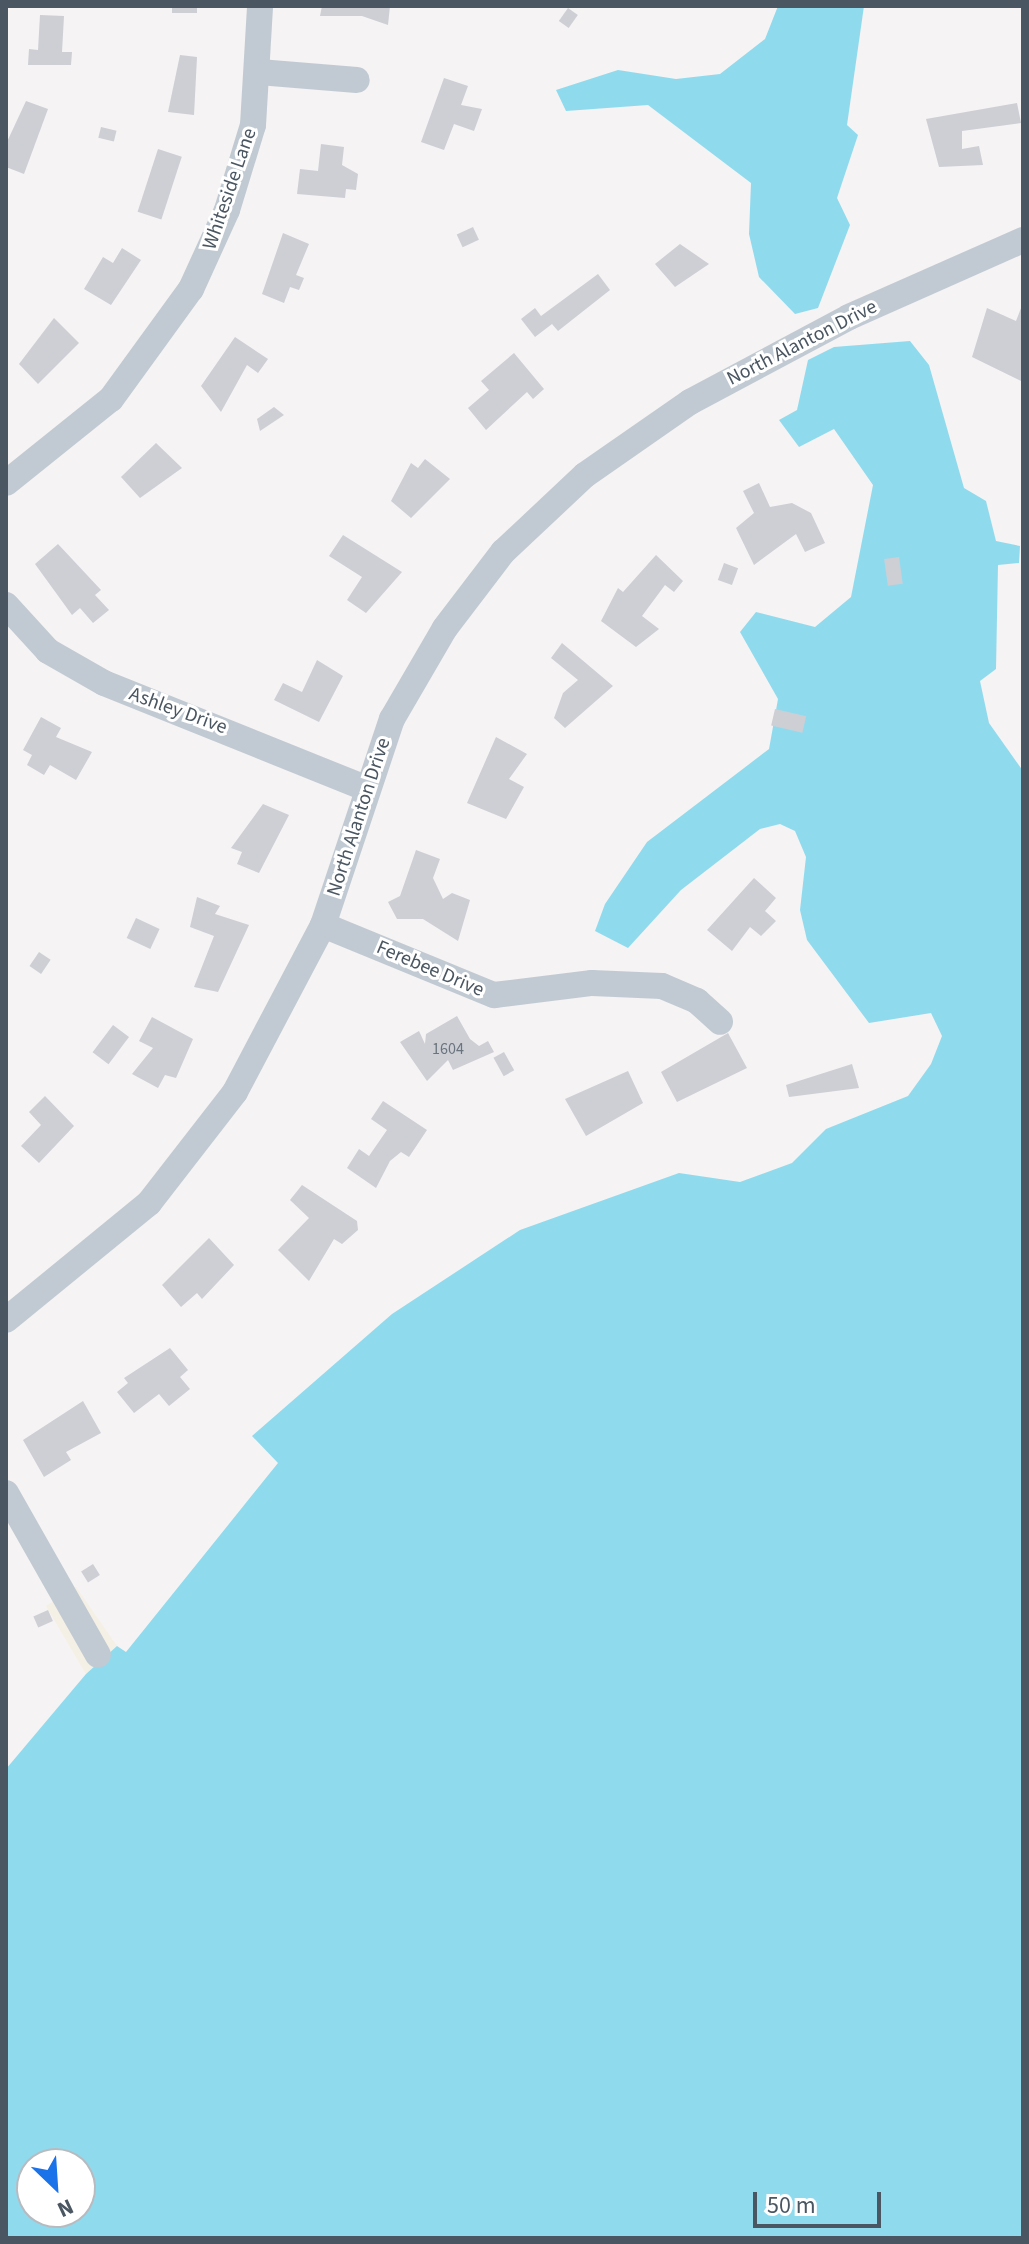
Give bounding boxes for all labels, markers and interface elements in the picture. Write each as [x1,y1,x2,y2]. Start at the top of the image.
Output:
street label: Whiteside Lane [198,125,262,253]
street label: North Alanton Drive [723,295,881,391]
street label: Ashley Drive [126,682,230,740]
street label: North Alanton Drive [322,735,396,899]
street label: Ferebee Drive [373,936,487,1002]
house number: 1604 [432,1039,464,1059]
north arrow [16,2148,96,2228]
scale bar [757,2176,885,2226]
text: 50 m [767,2188,816,2223]
text: N [52,2190,79,2226]

